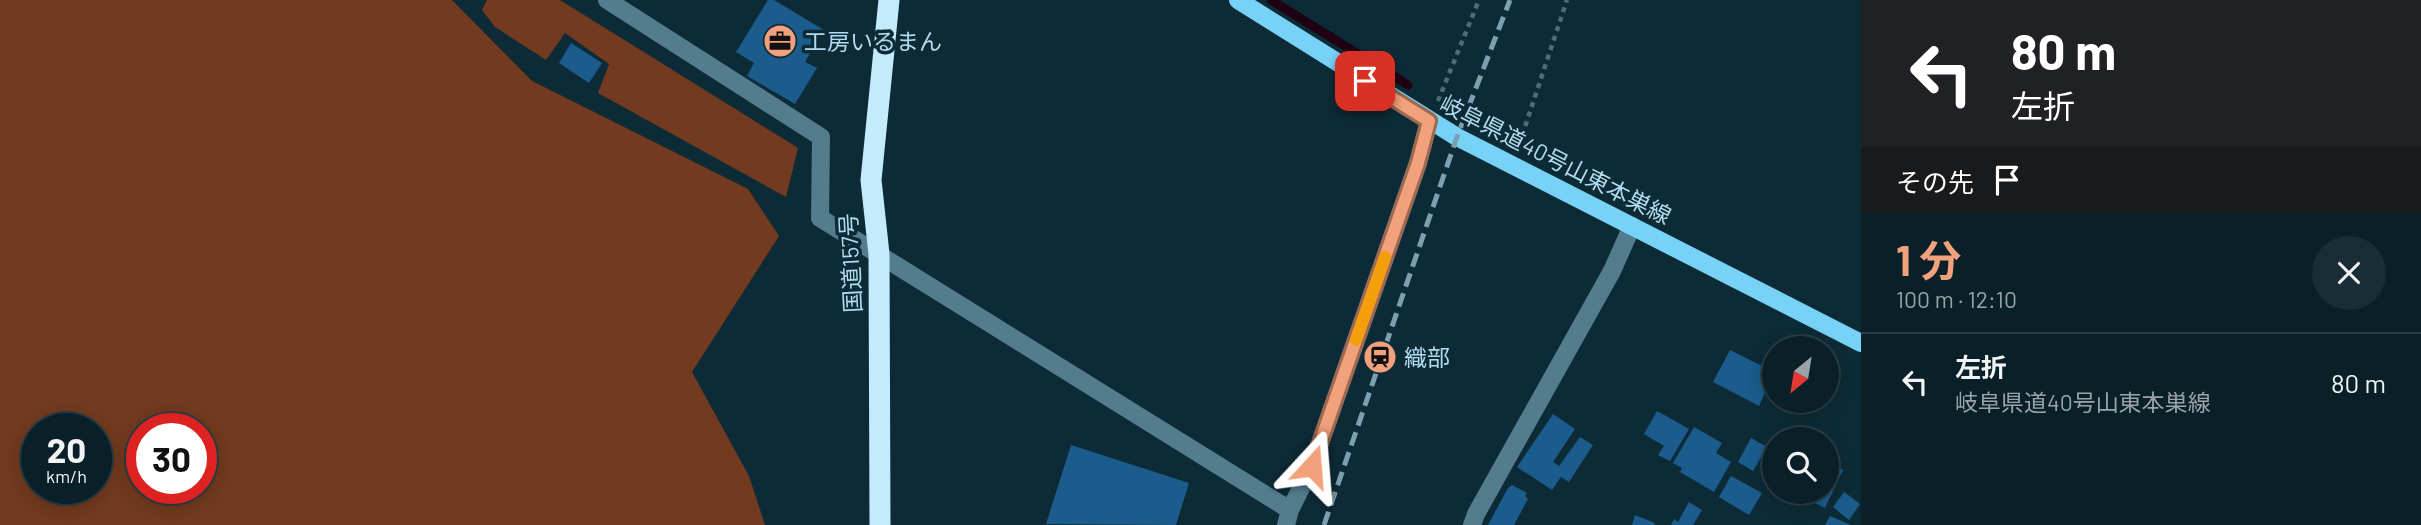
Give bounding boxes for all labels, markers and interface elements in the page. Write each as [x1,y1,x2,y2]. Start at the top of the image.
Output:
text: 80 m [2011,21,2116,80]
office icon: 工房いるまん [761,22,799,60]
place label: 工房いるまん [804,27,942,55]
icon: left [1896,28,1987,119]
pin [1335,51,1395,111]
icon: arrive [1346,62,1384,100]
text: 左折 [2011,86,2075,124]
street label: 岐阜県道40号山東本巣線 [1436,88,1676,230]
icon: arrive [1988,161,2026,199]
text: その先 [1896,166,1974,197]
street label: 国道157号 [833,212,867,314]
text: 1 分 [1896,234,1961,284]
button: close [2312,236,2386,310]
text: 100 m · 12:10 [1896,285,2017,313]
north arrow [1762,336,1839,413]
map controls [1762,336,1839,504]
station icon: 織部 [1361,338,1399,376]
place label: 織部 [1404,343,1450,371]
text: 左折 [1955,351,2007,382]
icon: left [1896,363,1934,401]
text: 80 m [2331,367,2386,398]
text: 岐阜県道40号山東本巣線 [1955,388,2211,416]
speed limit sign: 30 [126,413,217,504]
button: search [1762,427,1839,504]
text: 20 [47,428,86,470]
position arrow [1275,429,1349,503]
text: km/h [46,465,87,487]

